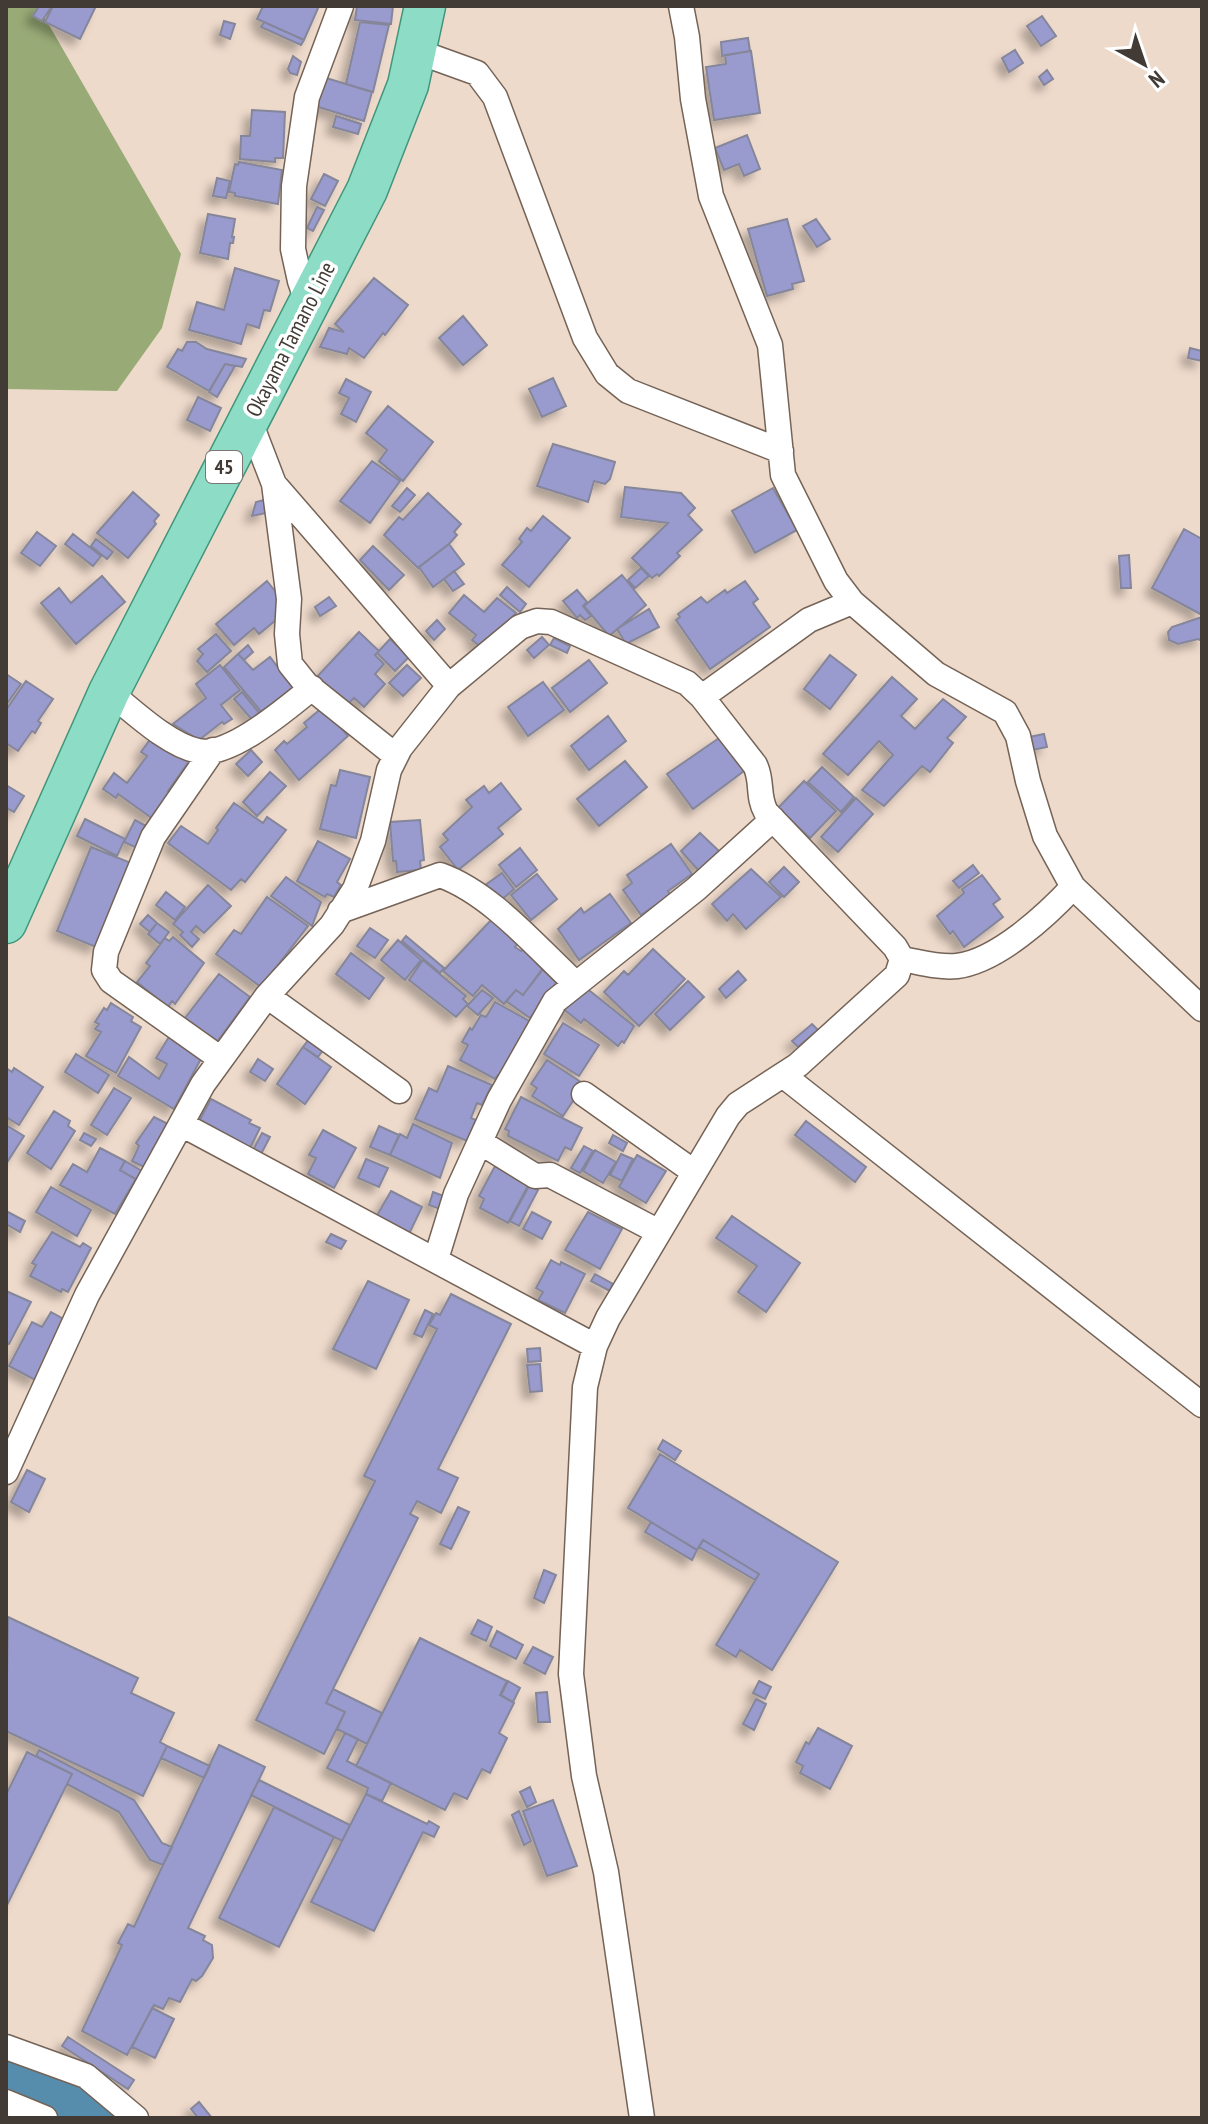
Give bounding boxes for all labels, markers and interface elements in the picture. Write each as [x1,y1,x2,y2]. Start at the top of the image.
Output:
north arrow [1104,24,1184,104]
text: N [1143,65,1170,94]
street label: Okayama Tamano Line [239,257,341,421]
road number: 45 [206,451,242,483]

